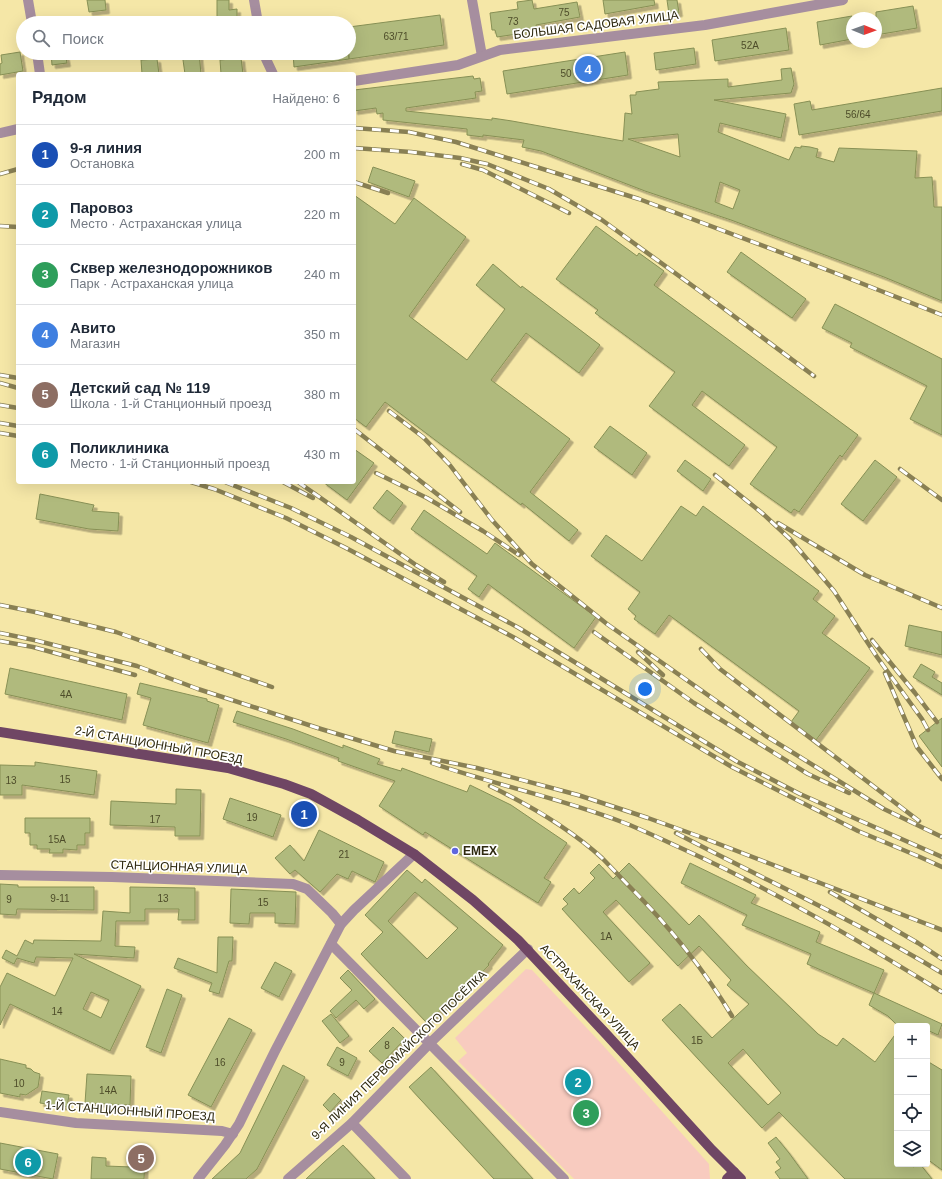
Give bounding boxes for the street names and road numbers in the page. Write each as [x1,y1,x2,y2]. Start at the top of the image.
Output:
street label: БОЛЬШАЯ САДОВАЯ УЛИЦА [513,8,679,42]
street label: 2-Й СТАНЦИОННЫЙ ПРОЕЗД [74,722,244,767]
street label: СТАНЦИОННАЯ УЛИЦА [110,858,248,876]
street label: АСТРАХАНСКАЯ УЛИЦА [537,941,643,1053]
street label: 9-Я ЛИНИЯ ПЕРВОМАЙСКОГО ПОСЁЛКА [309,967,489,1143]
street label: 1-Й СТАНЦИОННЫЙ ПРОЕЗД [45,1097,215,1124]

